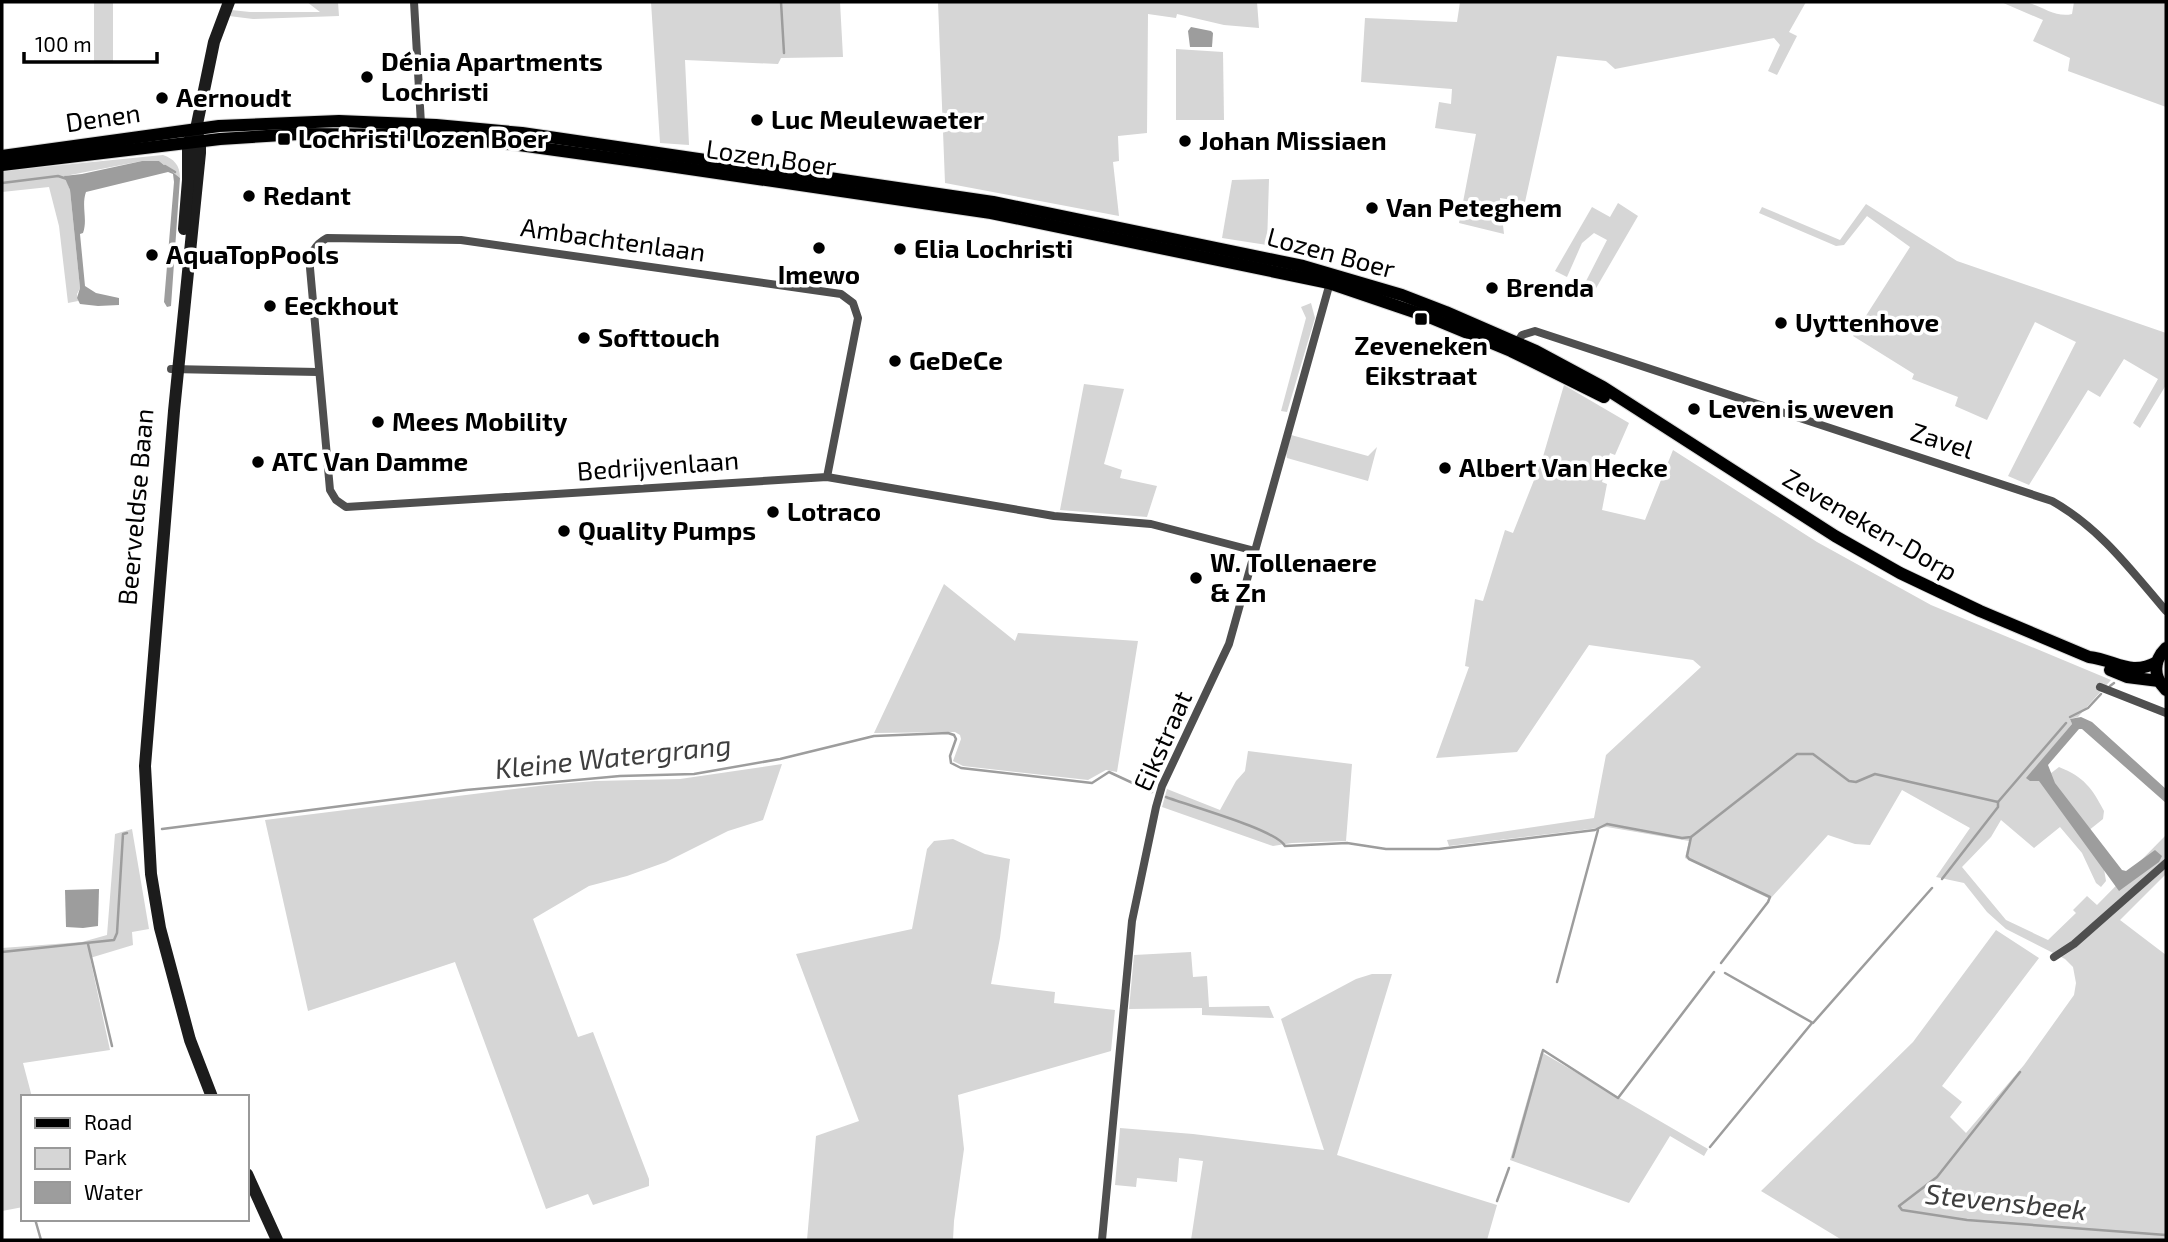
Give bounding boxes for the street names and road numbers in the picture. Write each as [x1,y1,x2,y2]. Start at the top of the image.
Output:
street label: Denen [63,96,142,137]
street label: Lozen Boer [704,132,838,181]
street label: Ambachtenlaan [519,210,708,267]
street label: Lozen Boer [1264,220,1399,284]
street label: Beerveldse Baan [110,407,159,607]
street label: Zavel [1907,415,1978,464]
street label: Bedrijvenlaan [576,443,740,486]
street label: Zeveneken-Dorp [1778,461,1964,586]
street label: Eikstraat [1126,685,1197,795]

